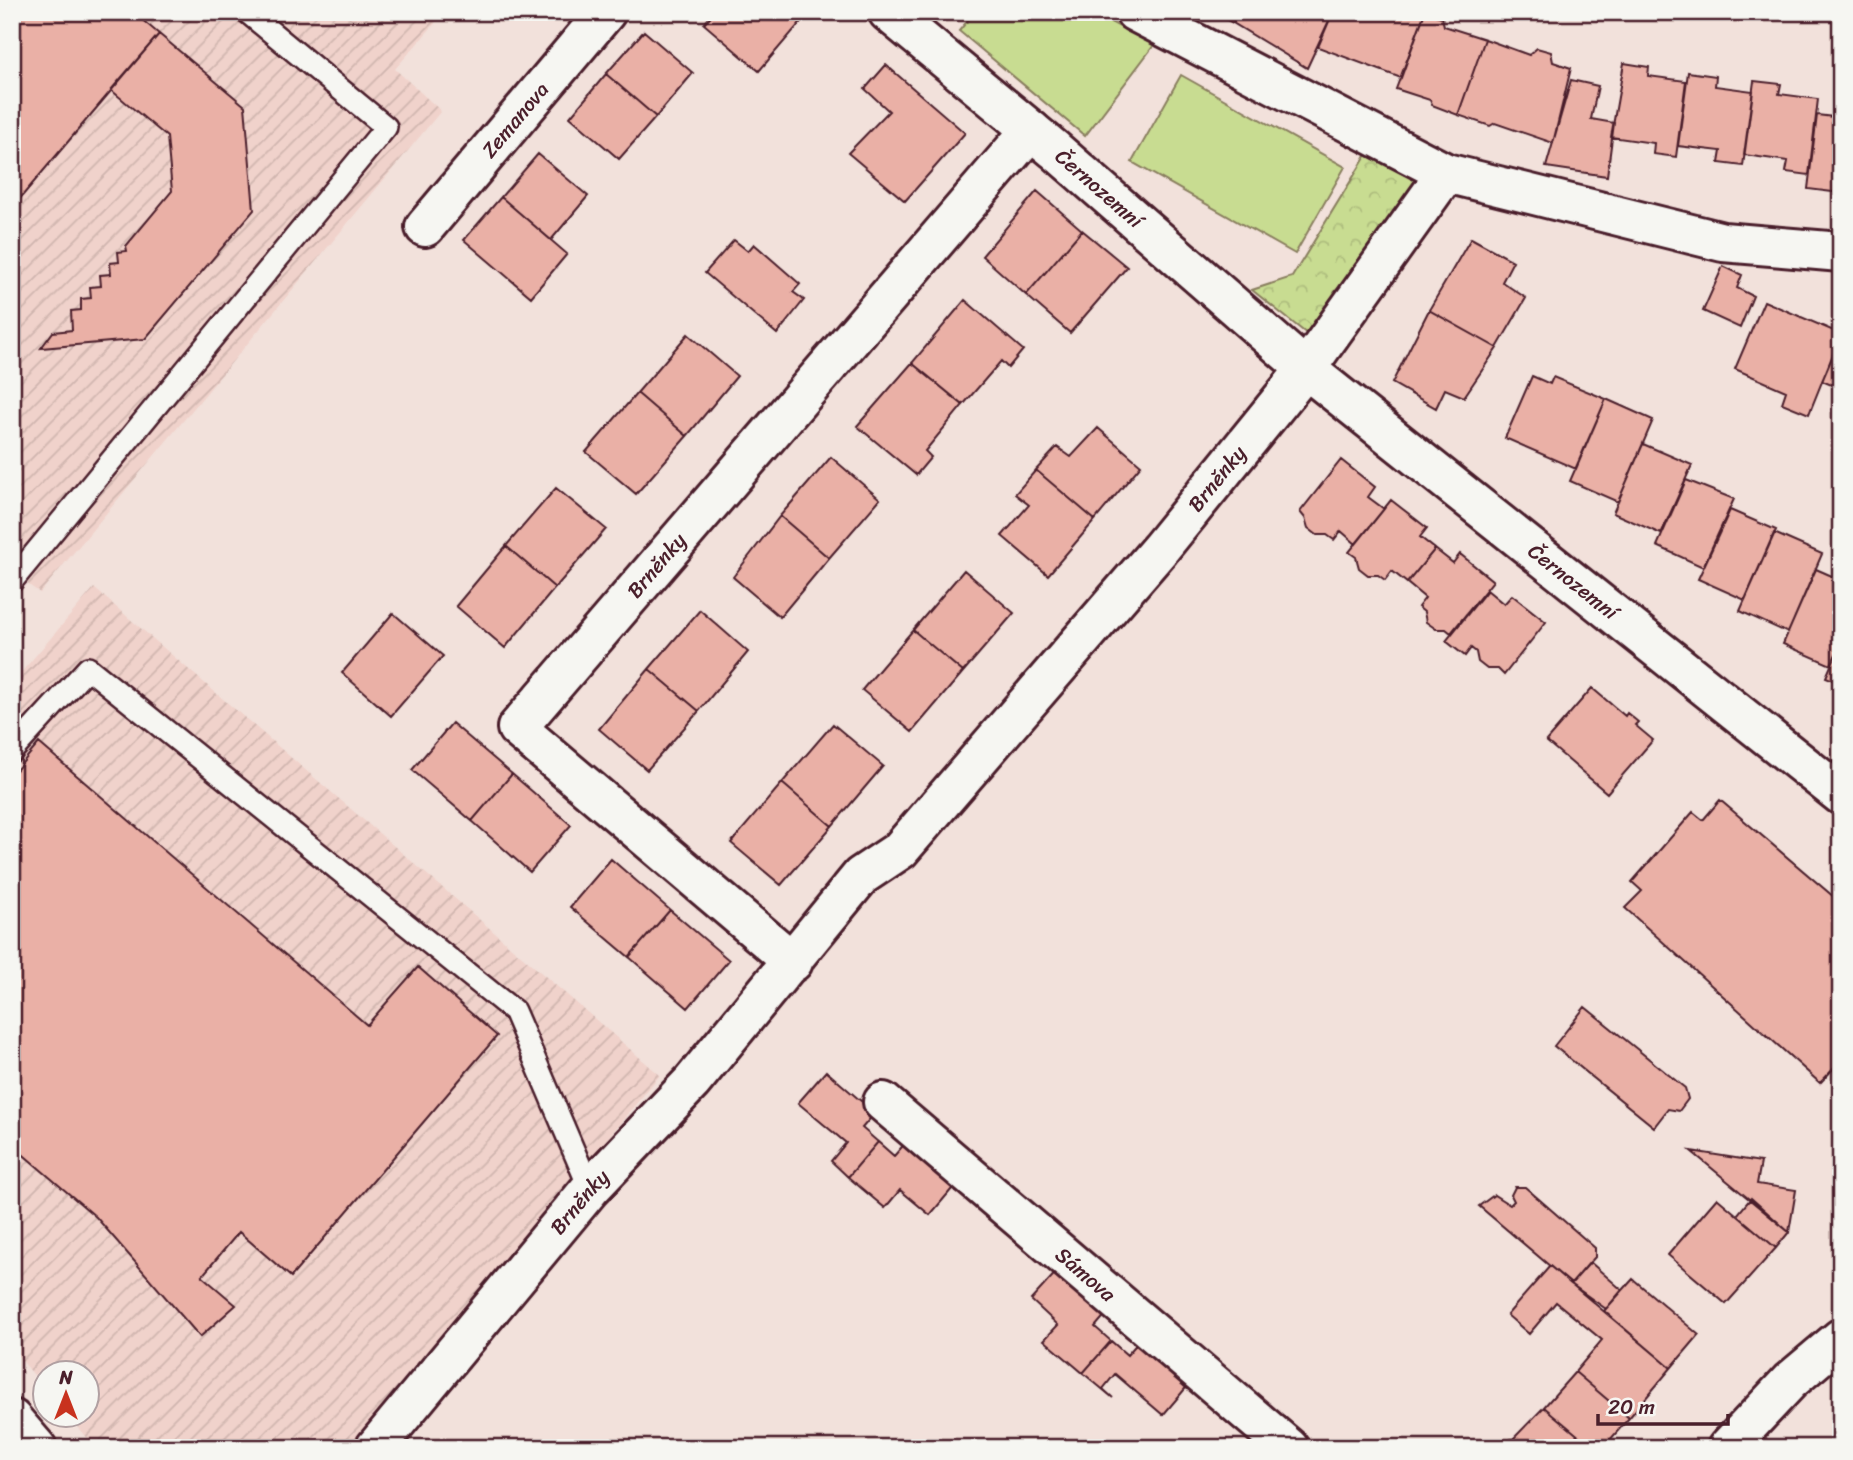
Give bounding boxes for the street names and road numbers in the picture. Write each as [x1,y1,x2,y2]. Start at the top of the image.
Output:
street label: Zemanova [471,73,559,167]
street label: Černozemní [1046,139,1154,240]
street label: Brněnky [1178,437,1256,521]
street label: Brněnky [617,524,696,607]
street label: Černozemní [1519,533,1629,631]
street label: Brněnky [540,1160,619,1244]
street label: Sámova [1046,1237,1125,1312]

